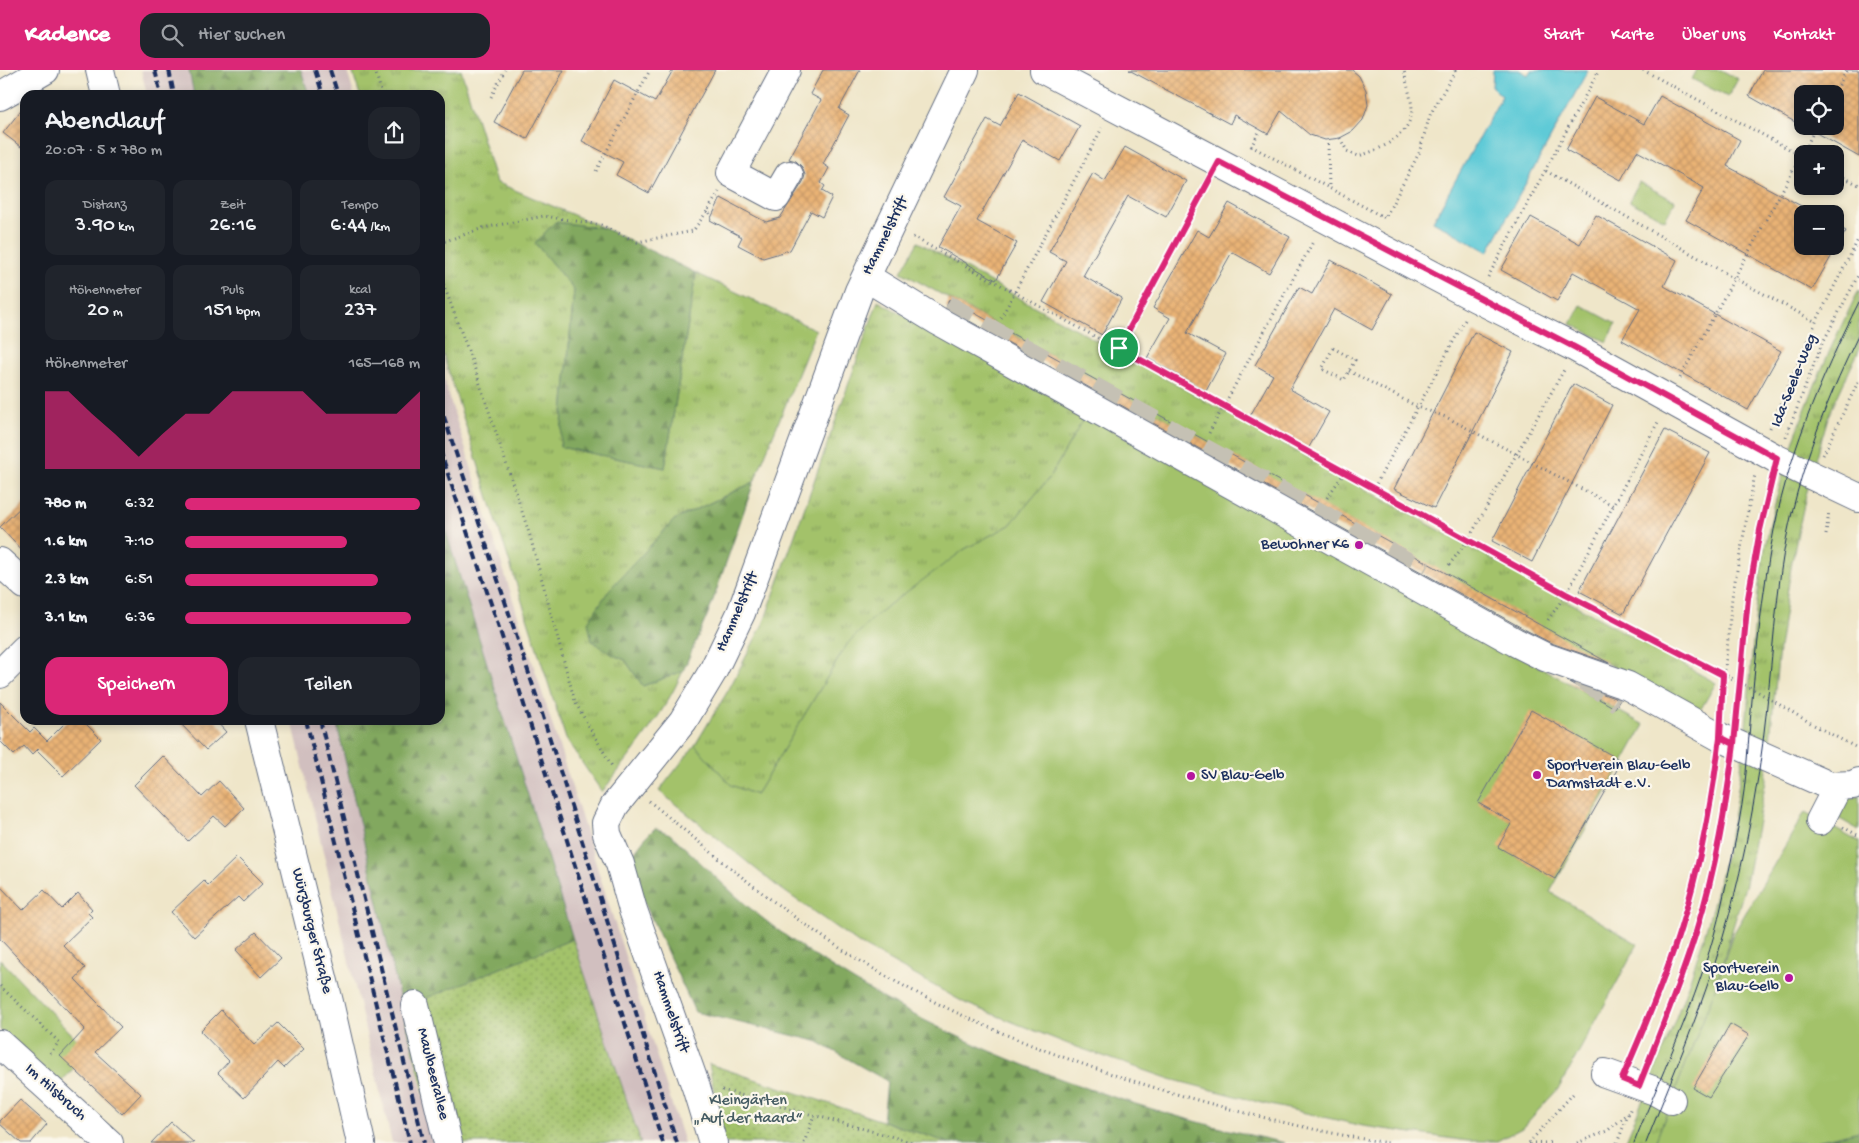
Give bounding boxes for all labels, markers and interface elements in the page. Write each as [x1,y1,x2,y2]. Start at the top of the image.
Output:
search box [140,13,490,58]
text: Kadence [25,21,110,50]
icon: search [158,21,186,49]
text: Hier suchen [198,24,285,47]
text: Start [1544,25,1583,46]
text: Karte [1611,25,1654,46]
text: Über uns [1682,25,1745,46]
text: Kontakt [1773,25,1834,46]
map controls [1794,85,1844,255]
button: locate [1794,85,1844,135]
text: Abendlauf [45,106,164,139]
button: share [368,107,420,159]
text: 20:07 · 5 × 780 m [45,142,162,161]
button: + [1794,145,1844,195]
street label: Hammelstrift [859,192,914,279]
text: Distanz [83,197,127,214]
text: Zeit [220,197,245,214]
text: Tempo [342,197,379,214]
button: − [1794,205,1844,255]
text: 3.90 [75,214,115,239]
text: 26:16 [209,214,256,239]
text: 6:44 [330,214,367,239]
text: km [115,219,135,236]
text: /km [367,219,390,236]
text: Höhenmeter [69,282,141,299]
text: Puls [221,282,244,299]
text: kcal [349,282,371,299]
text: 20 [87,299,109,324]
text: 151 [205,299,233,324]
text: 237 [344,299,376,324]
text: m [109,304,123,321]
text: bpm [233,304,260,321]
pin [1098,327,1140,369]
street label: Ida-Seele-Weg [1768,332,1822,430]
icon: arrive [1105,334,1133,362]
text: Höhenmeter [45,355,127,374]
text: 165–168 m [349,355,420,374]
text: 780 m [45,495,86,514]
text: 6:32 [125,495,154,514]
text: 1.6 km [45,533,87,552]
text: 7:10 [125,533,154,552]
place label: Bewohner K6 [1260,536,1350,555]
marker: Bewohner K6 [1353,539,1365,551]
street label: Hammelstrift [713,568,764,655]
text: 2.3 km [45,571,88,590]
text: 6:51 [125,571,153,590]
text: 3.1 km [45,609,87,628]
text: 6:36 [125,609,155,628]
button: Speichern [45,657,228,715]
button: Teilen [238,657,420,715]
place label: Sportverein Blau-Gelb Darmstadt e.V. [1546,757,1691,794]
place label: SV Blau-Gelb [1201,767,1285,786]
marker: Sportverein Blau-Gelb Darmstadt e.V. [1531,769,1543,781]
marker: SV Blau-Gelb [1185,770,1197,782]
street label: Würzburger Straße [286,866,336,996]
place label: Sportverein Blau-Gelb [1703,960,1780,997]
street label: Hammelstrift [647,968,693,1057]
marker: Sportverein Blau-Gelb [1783,972,1795,984]
street label: Maulbeerallee [411,1026,453,1123]
street label: Im Hilsbruch [20,1060,90,1126]
park label: Kleingärten „Auf der Haard“ [693,1092,803,1129]

